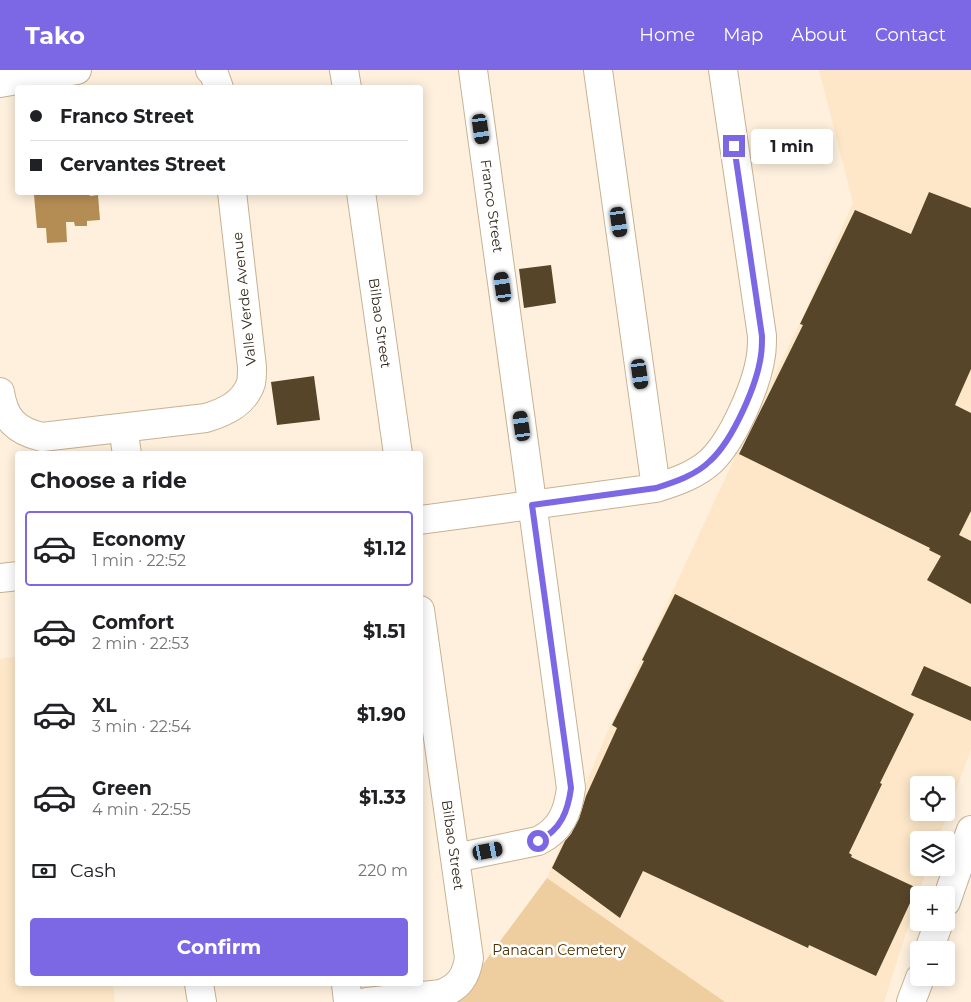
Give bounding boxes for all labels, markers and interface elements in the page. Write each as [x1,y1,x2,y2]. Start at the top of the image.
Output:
text: Tako [25,21,85,50]
text: Home [639,24,695,46]
text: Map [723,24,763,46]
text: About [791,24,847,46]
text: Contact [875,24,946,46]
text: Franco Street [60,105,194,128]
car [471,113,490,145]
callout: 1 min [752,128,834,164]
route end [723,135,745,157]
text: 1 min [770,137,814,156]
text: Cervantes Street [60,153,226,176]
street label: Franco Street [477,158,507,254]
car [609,206,628,238]
street label: Valle Verde Avenue [228,231,260,367]
car [493,271,512,303]
street label: Bilbao Street [365,277,395,369]
car [630,358,649,390]
car [512,410,531,442]
text: Choose a ride [30,467,187,494]
icon: car [32,526,77,571]
text: Economy [92,528,185,551]
text: $1.12 [363,537,406,560]
text: 1 min · 22:52 [92,551,186,570]
icon: car [32,609,77,654]
text: Comfort [92,611,174,634]
text: $1.51 [363,620,406,643]
text: 2 min · 22:53 [92,634,189,653]
icon: car [32,692,77,737]
text: XL [92,694,117,717]
text: $1.90 [357,703,406,726]
text: 3 min · 22:54 [92,717,191,736]
icon: car [32,775,77,820]
map controls [910,776,955,986]
button: locate [910,776,955,821]
text: Green [92,777,152,800]
text: $1.33 [359,786,406,809]
street label: Bilbao Street [438,799,468,891]
text: 4 min · 22:55 [92,800,191,819]
route start [527,830,549,852]
button: layers [910,831,955,876]
car [471,841,504,861]
icon: cash [30,857,58,885]
text: Cash [70,859,117,882]
text: 220 m [358,861,408,880]
button: + [910,886,955,931]
button: Confirm [30,918,408,976]
park label: Panacan Cemetery [492,941,626,959]
button: − [910,941,955,986]

